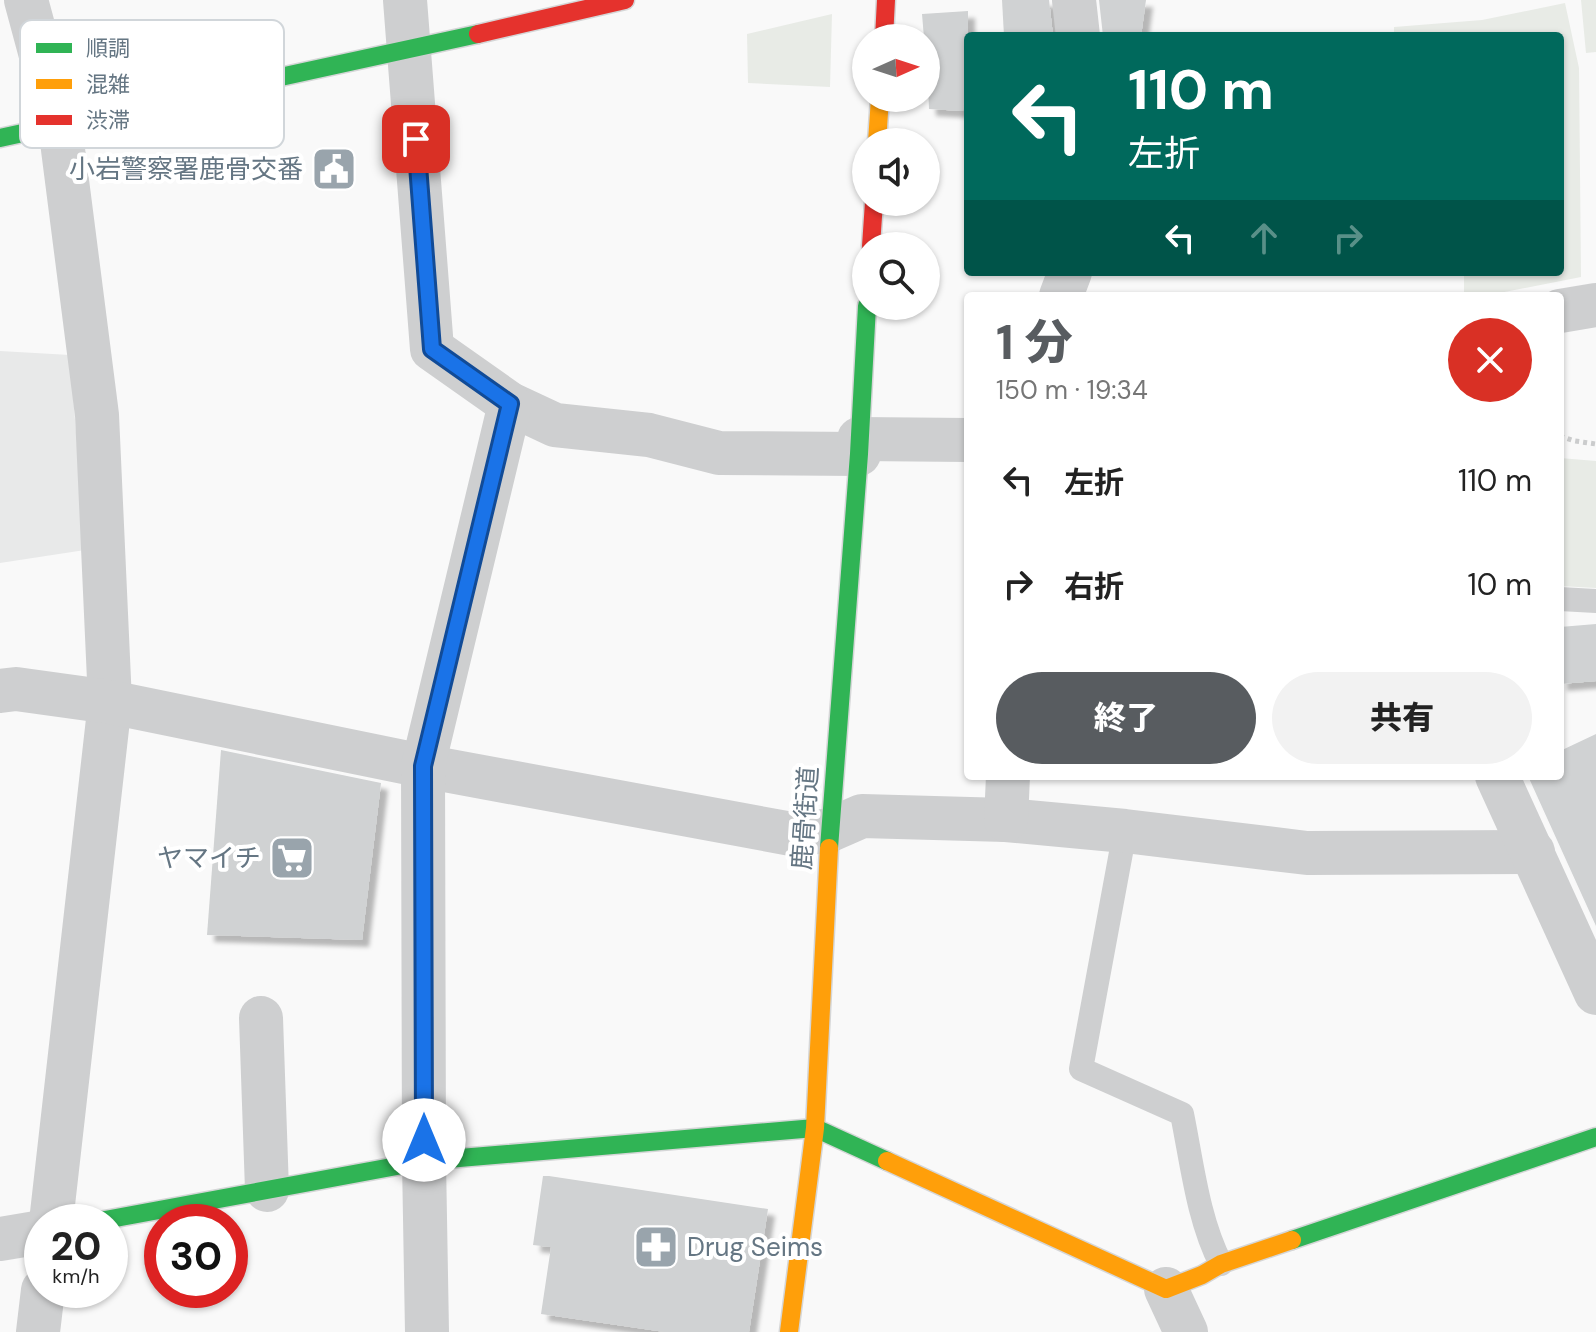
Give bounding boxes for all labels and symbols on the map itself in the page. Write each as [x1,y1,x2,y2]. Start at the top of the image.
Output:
legend [20,20,284,148]
north arrow [852,24,940,112]
text: 順調 [86,34,130,63]
text: 混雑 [86,70,130,99]
pin [382,105,450,173]
text: 渋滞 [86,106,130,135]
public building icon: 小岩警察署鹿骨交番 [310,145,358,193]
place label: 小岩警察署鹿骨交番 [69,152,303,186]
street label: 鹿骨街道 [784,765,826,871]
supermarket icon: ヤマイチ [268,834,316,882]
place label: ヤマイチ [157,841,261,875]
position arrow [382,1098,466,1182]
speed limit sign: 30 [144,1204,248,1308]
pharmacy icon: Drug Seims [632,1223,680,1271]
place label: Drug Seims [687,1230,823,1264]

